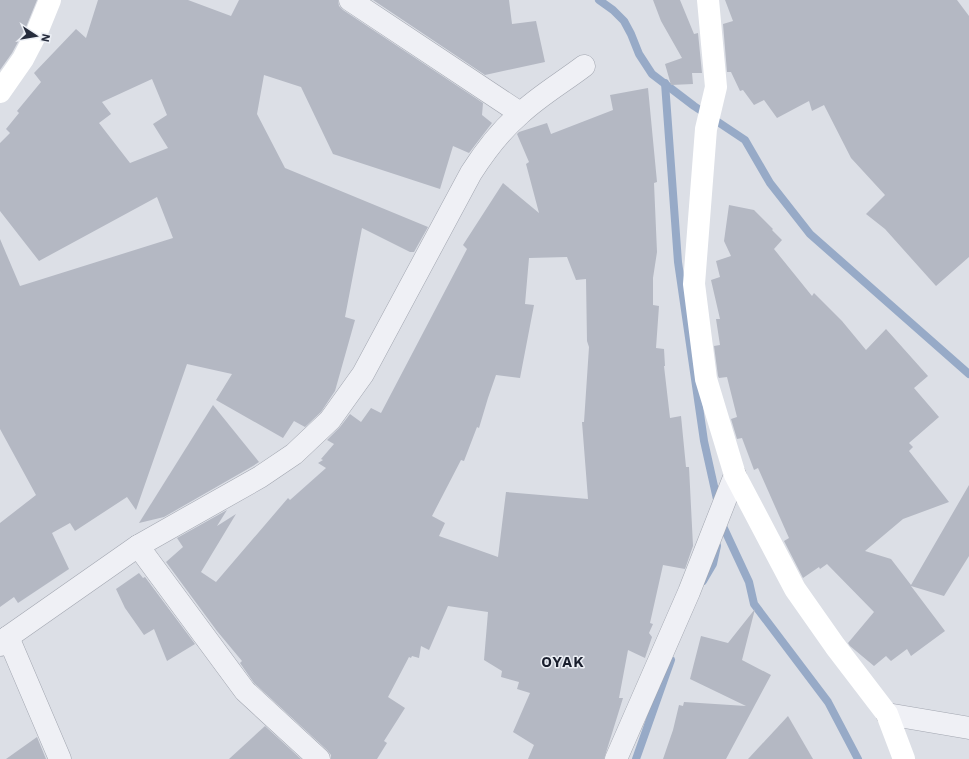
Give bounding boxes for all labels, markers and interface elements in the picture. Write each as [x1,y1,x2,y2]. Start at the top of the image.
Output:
north arrow [16,16,56,56]
text: N [38,33,53,43]
district label: OYAK [541,652,585,671]

